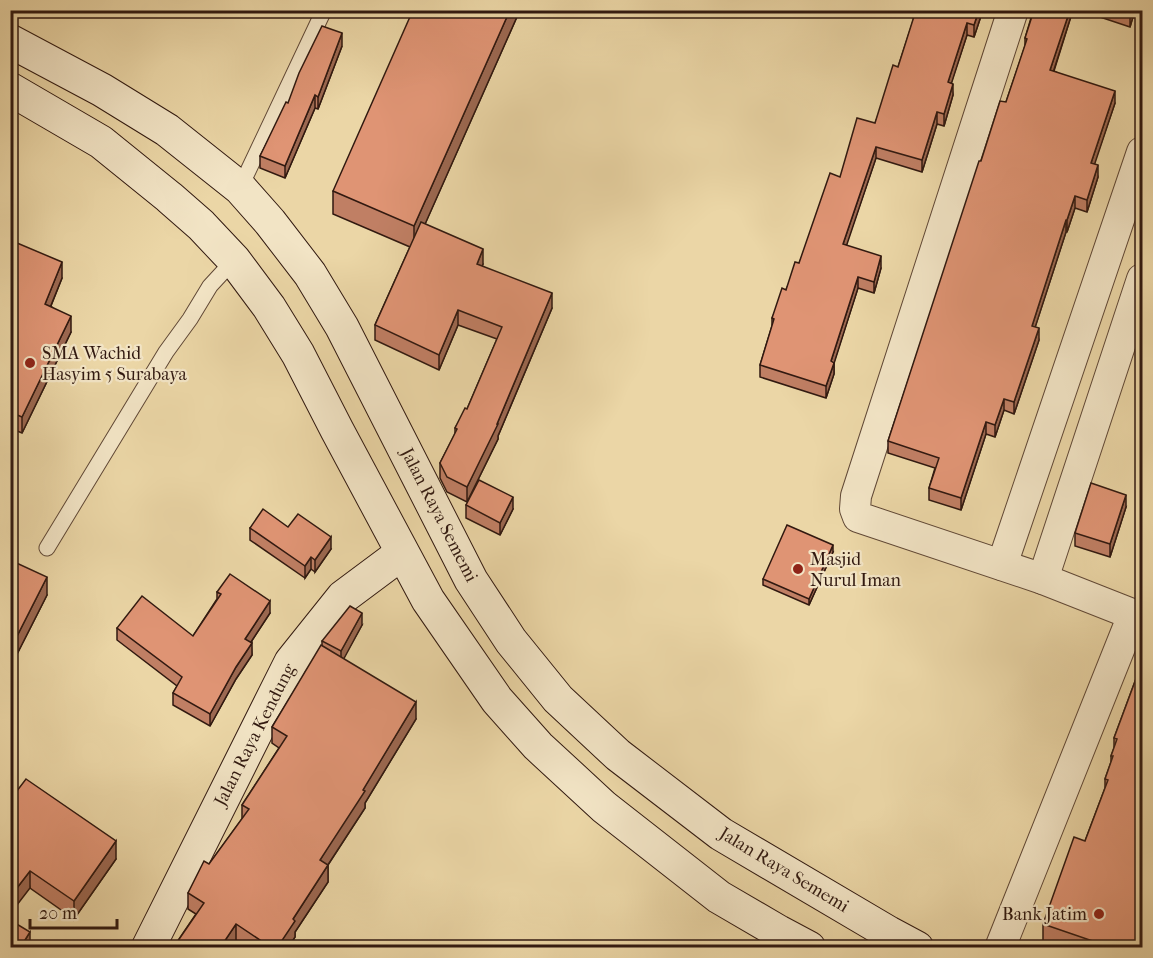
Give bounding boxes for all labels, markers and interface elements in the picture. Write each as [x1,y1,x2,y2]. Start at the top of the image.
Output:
place label: SMA Wachid Hasyim 5 Surabaya [42,343,188,385]
marker: SMA Wachid Hasyim 5 Surabaya [23,356,37,370]
street label: Jalan Raya Sememi [395,443,482,586]
place label: Masjid Nurul Iman [810,549,902,591]
marker: Masjid Nurul Iman [791,562,805,576]
street label: Jalan Raya Kendung [209,660,300,812]
street label: Jalan Raya Sememi [714,822,853,917]
scale bar [30,892,117,930]
text: 20 m [39,903,77,924]
place label: Bank Jatim [1002,904,1087,925]
marker: Bank Jatim [1092,907,1106,921]

